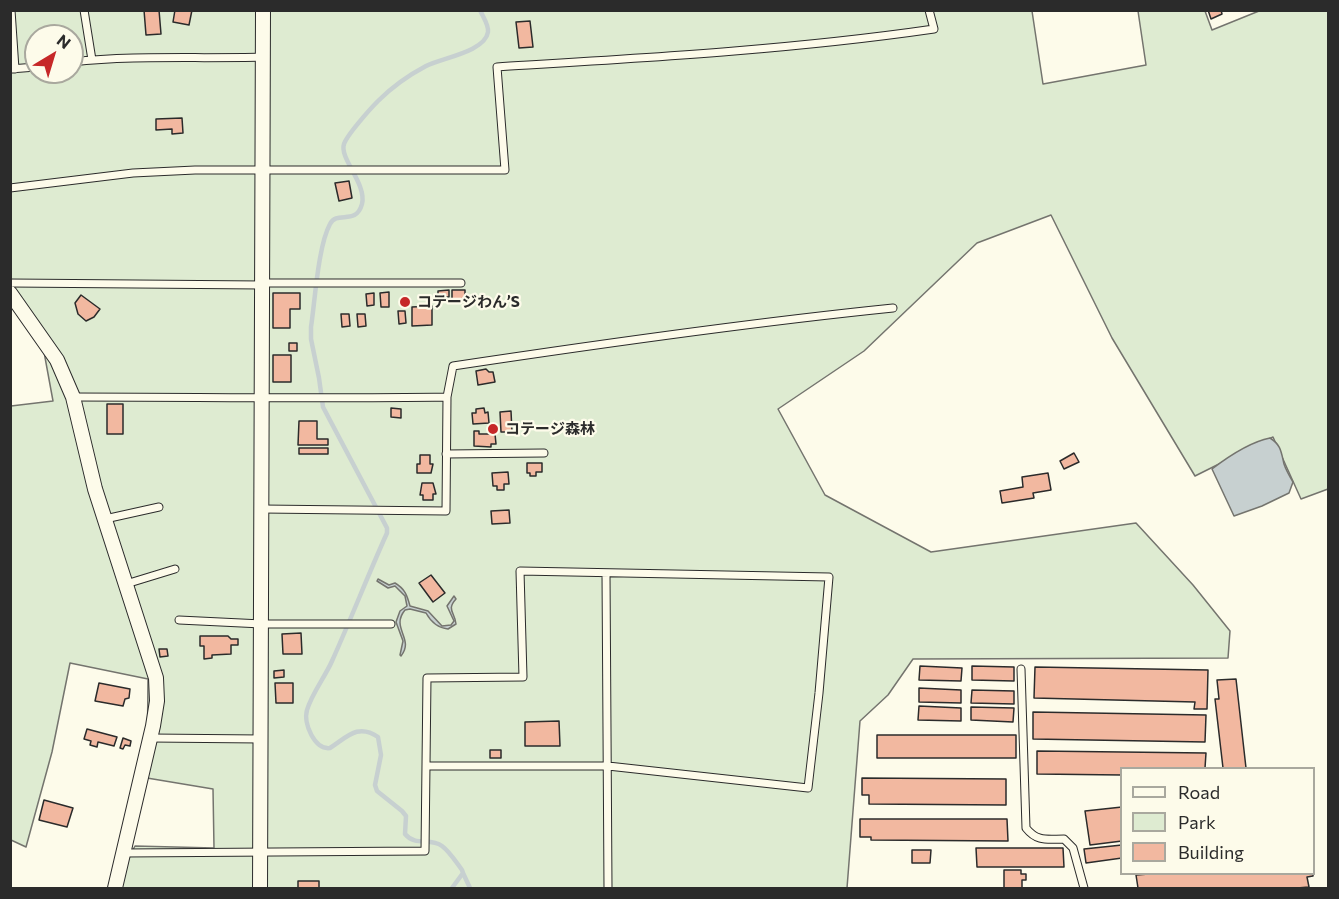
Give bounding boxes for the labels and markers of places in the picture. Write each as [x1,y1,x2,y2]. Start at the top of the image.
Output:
place label: コテージわん’S [417,293,520,311]
marker: コテージわん’S [398,295,412,309]
place label: コテージ森林 [505,420,595,438]
marker: コテージ森林 [486,422,500,436]

